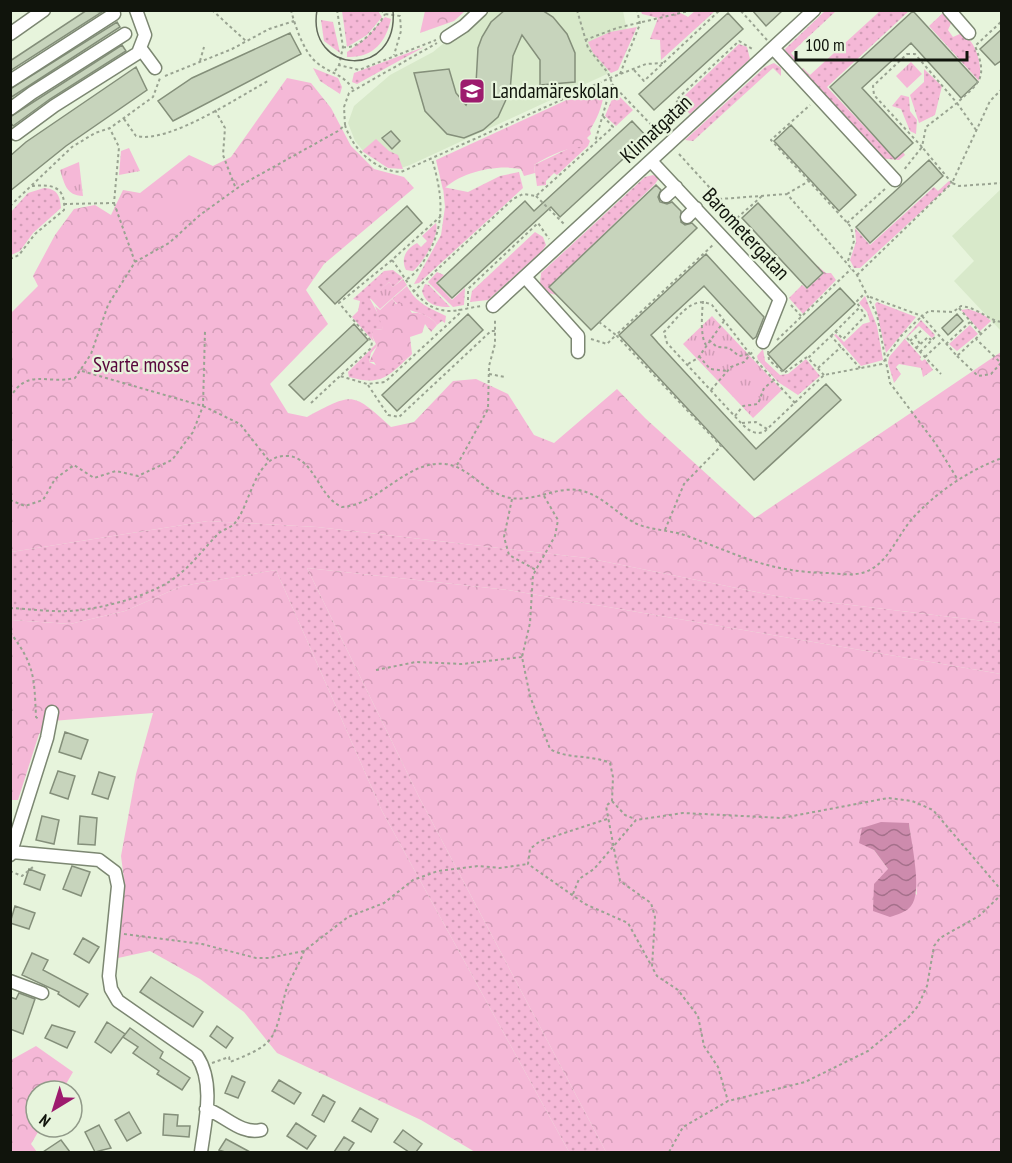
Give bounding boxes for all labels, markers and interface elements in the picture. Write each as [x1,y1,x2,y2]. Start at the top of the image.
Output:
scale bar [796,24,967,62]
text: 100 m [805,33,845,56]
school or university icon: Landamäreskolan [457,76,487,106]
place label: Landamäreskolan [492,77,619,104]
street label: Klimatgatan [614,89,697,169]
street label: Barometergatan [697,182,796,285]
park label: Svarte mosse [93,351,189,378]
north arrow [24,1079,84,1139]
text: N [35,1110,54,1131]

